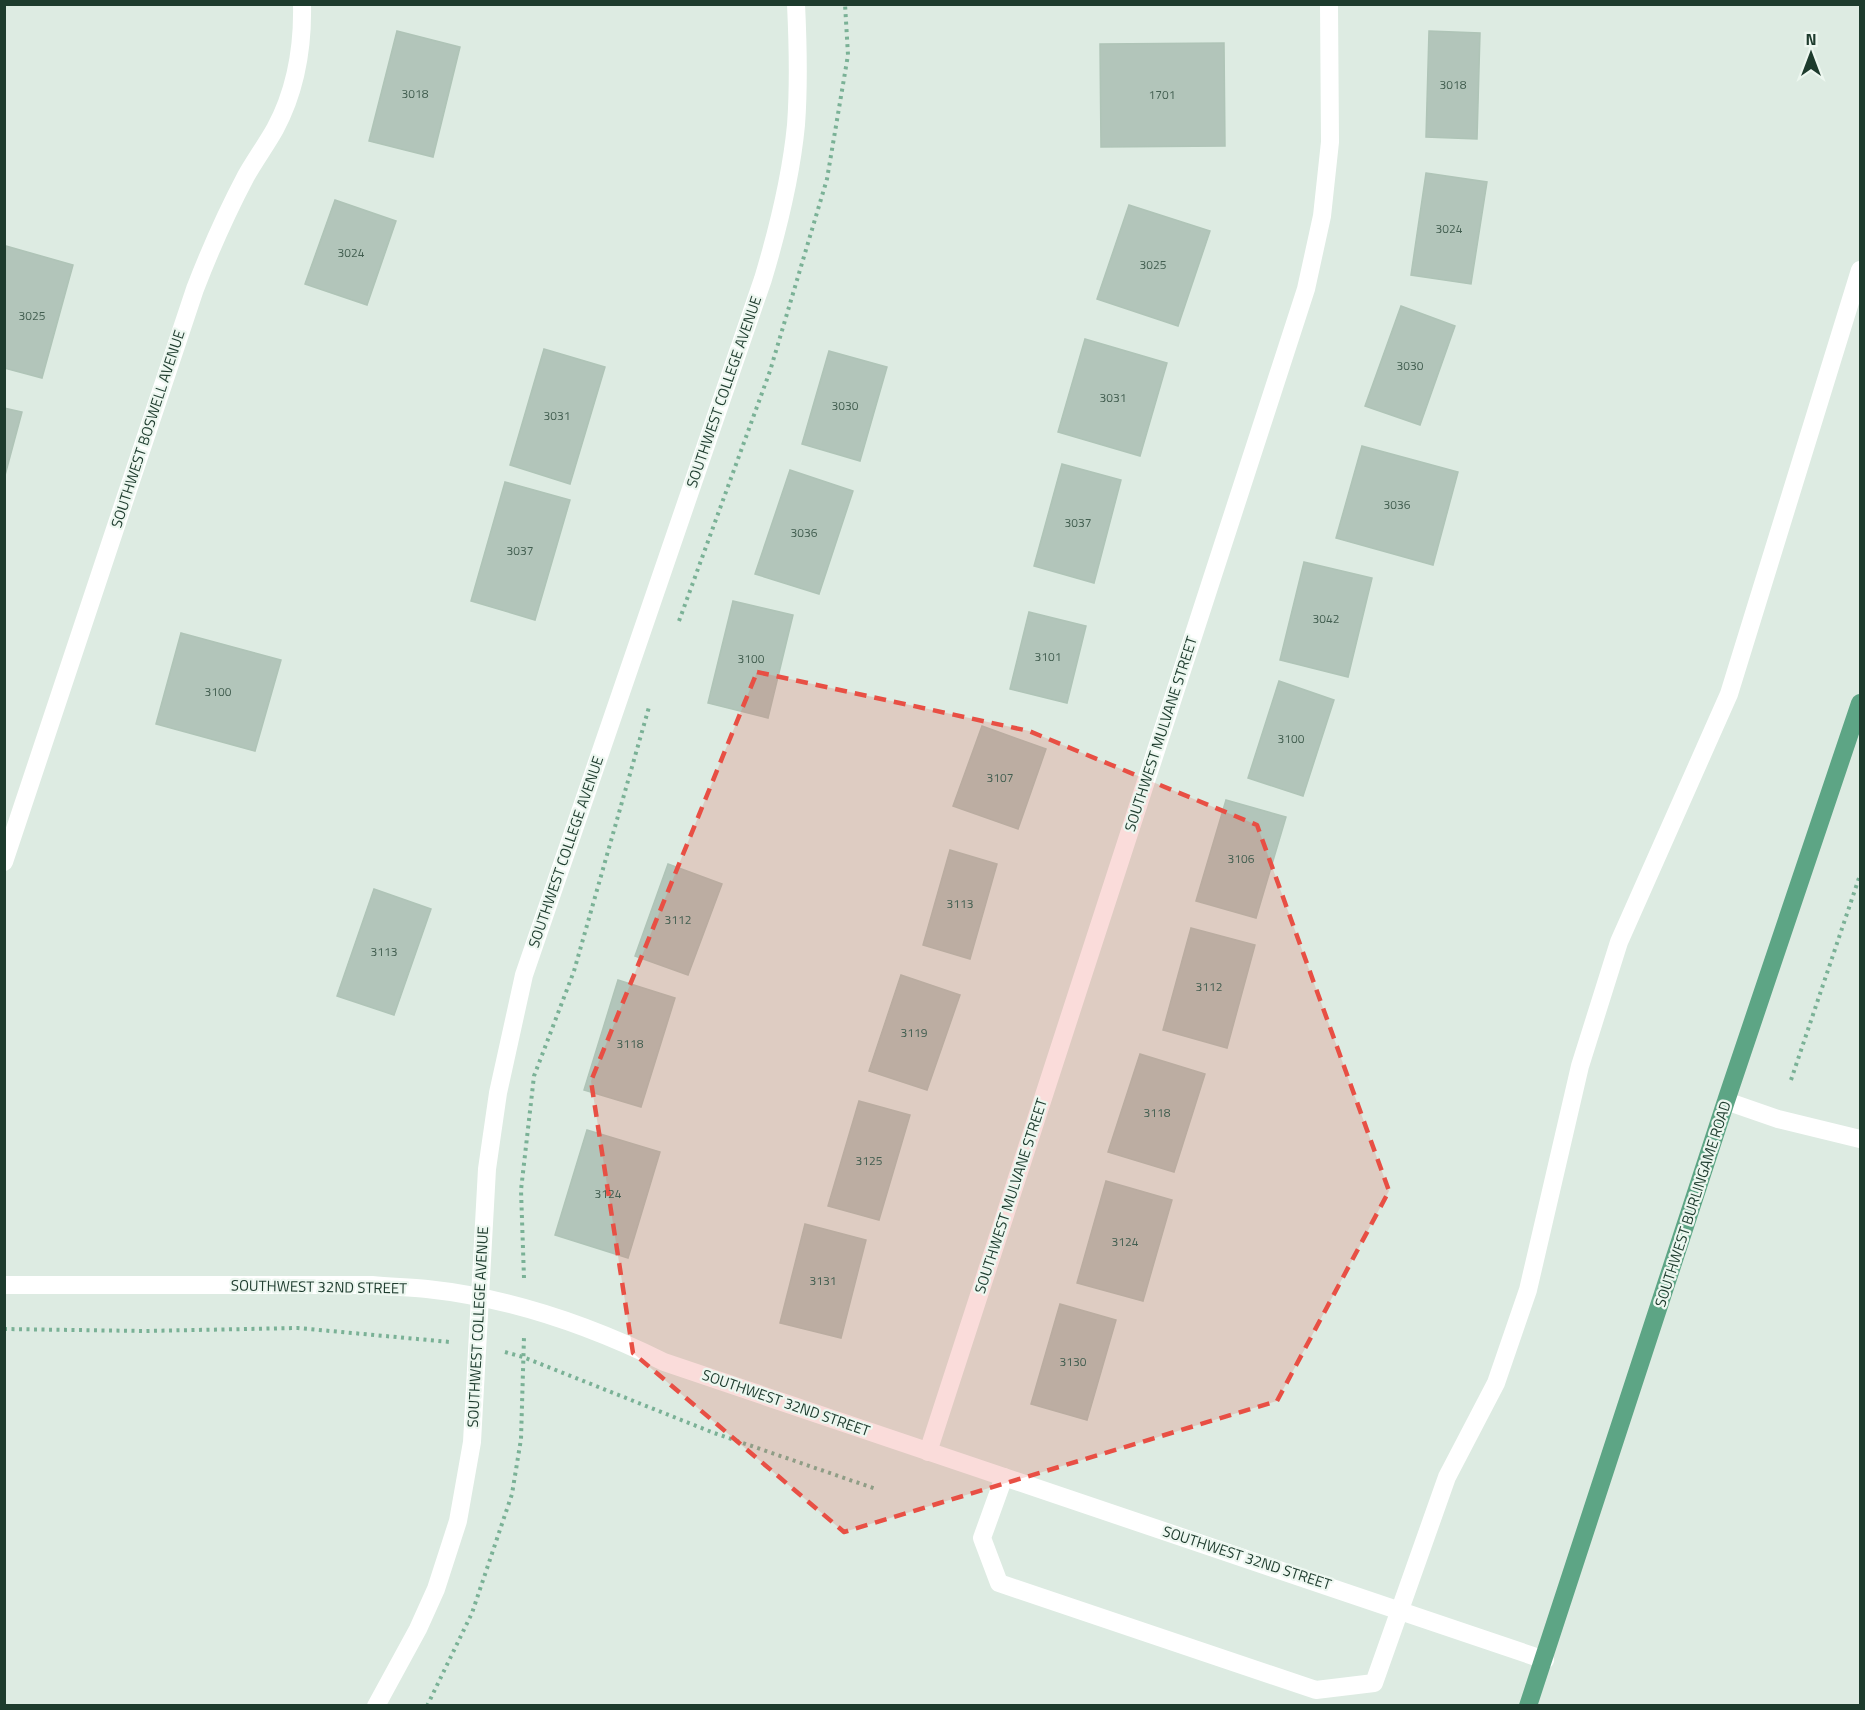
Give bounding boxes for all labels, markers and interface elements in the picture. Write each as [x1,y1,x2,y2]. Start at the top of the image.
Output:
north arrow [1781,24,1841,84]
text: N [1805,27,1817,51]
house number: 3018 [1440,75,1467,94]
house number: 3018 [402,84,429,103]
house number: 1701 [1149,85,1175,104]
house number: 3024 [1436,219,1463,238]
house number: 3024 [338,243,365,262]
house number: 3025 [1140,255,1167,274]
street label: SOUTHWEST COLLEGE AVENUE [680,293,767,491]
house number: 3025 [19,306,46,325]
street label: SOUTHWEST BOSWELL AVENUE [105,327,190,531]
house number: 3030 [1397,356,1424,375]
house number: 3031 [1100,388,1126,407]
house number: 3030 [832,396,859,415]
house number: 3031 [544,406,570,425]
house number: 3036 [1384,495,1411,514]
house number: 3037 [1065,513,1091,532]
house number: 3036 [791,523,818,542]
house number: 3037 [507,541,533,560]
house number: 3042 [1313,609,1339,628]
street label: SOUTHWEST MULVANE STREET [1118,633,1203,834]
house number: 3101 [1035,647,1061,666]
house number: 3100 [738,649,765,668]
house number: 3100 [205,682,232,701]
house number: 3100 [1278,729,1305,748]
street label: SOUTHWEST COLLEGE AVENUE [522,753,609,951]
house number: 3107 [987,768,1013,787]
house number: 3106 [1228,849,1255,868]
house number: 3113 [947,894,973,913]
house number: 3112 [665,910,691,929]
house number: 3113 [371,942,397,961]
house number: 3112 [1196,977,1222,996]
house number: 3119 [901,1023,928,1042]
house number: 3118 [617,1034,644,1053]
street label: SOUTHWEST MULVANE STREET [968,1095,1053,1296]
street label: SOUTHWEST BURLINGAME ROAD [1648,1098,1737,1310]
house number: 3118 [1144,1103,1171,1122]
house number: 3125 [856,1151,883,1170]
house number: 3124 [595,1184,622,1203]
street label: SOUTHWEST COLLEGE AVENUE [461,1226,494,1428]
house number: 3124 [1112,1232,1139,1251]
house number: 3131 [810,1271,836,1290]
street label: SOUTHWEST 32ND STREET [231,1273,407,1300]
house number: 3130 [1060,1352,1087,1371]
street label: SOUTHWEST 32ND STREET [699,1363,873,1442]
street label: SOUTHWEST 32ND STREET [1160,1519,1335,1596]

